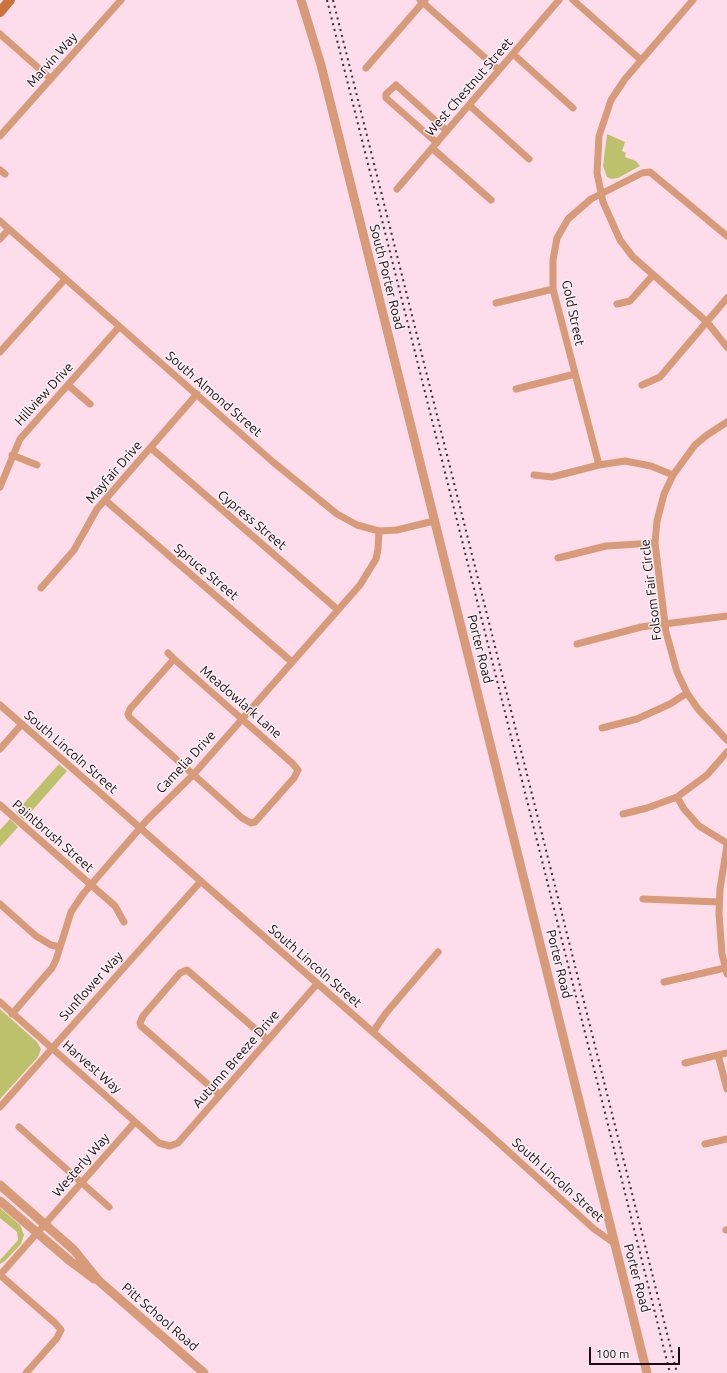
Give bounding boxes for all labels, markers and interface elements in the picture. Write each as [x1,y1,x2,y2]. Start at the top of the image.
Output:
street label: Marvin Way [24,30,80,90]
street label: West Chestnut Street [422,35,516,139]
street label: South Porter Road [366,223,408,331]
street label: Gold Street [558,279,588,347]
street label: South Almond Street [163,348,265,440]
street label: Hillview Drive [12,359,76,429]
street label: Mayfair Drive [83,438,145,506]
street label: Cypress Street [215,487,289,553]
street label: Folsom Fair Circle [637,538,665,642]
street label: Spruce Street [171,541,241,603]
street label: Porter Road [464,613,496,685]
street label: Meadowlark Lane [197,662,285,742]
street label: South Lincoln Street [21,707,121,797]
street label: Camelia Drive [153,727,219,797]
street label: Paintbrush Street [9,797,97,875]
street label: South Lincoln Street [265,921,365,1011]
street label: Porter Road [543,928,575,1000]
street label: Sunflower Way [56,948,126,1024]
street label: Autumn Breeze Drive [189,1007,283,1111]
street label: Harvest Way [59,1037,125,1097]
street label: Westerly Way [49,1130,113,1200]
street label: South Lincoln Street [509,1135,607,1225]
street label: Porter Road [620,1242,654,1314]
street label: Pitt School Road [119,1280,201,1354]
scale bar [591,1339,682,1365]
text: 100 m [596,1347,629,1360]

